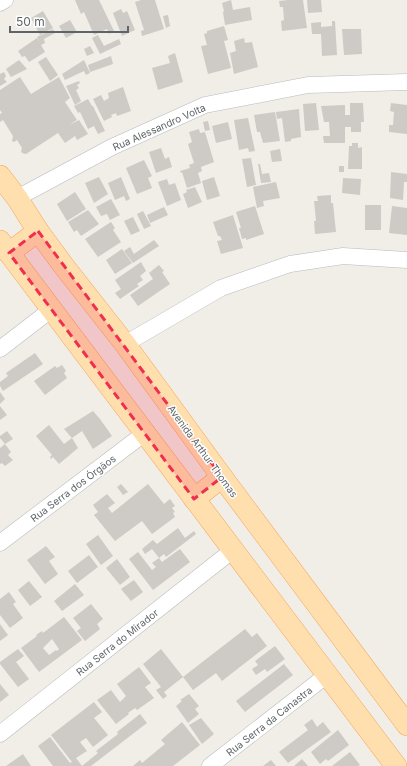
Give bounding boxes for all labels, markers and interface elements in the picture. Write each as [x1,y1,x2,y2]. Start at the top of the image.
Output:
scale bar [10,8,128,34]
text: 50 m [16,14,45,29]
street label: Rua Alessandro Volta [111,101,207,153]
street label: Avenida Arthur Thomas [166,403,240,499]
street label: Rua Serra dos Órgãos [27,451,118,524]
street label: Rua Serra do Mirador [74,606,161,678]
street label: Rua Serra da Canastra [224,684,314,758]

